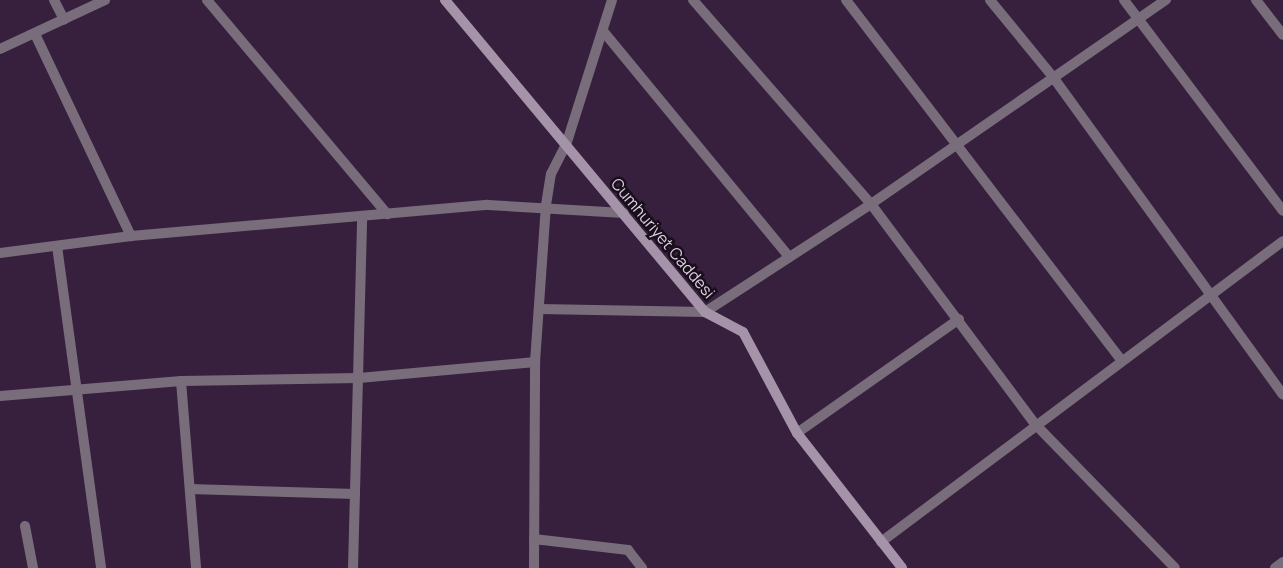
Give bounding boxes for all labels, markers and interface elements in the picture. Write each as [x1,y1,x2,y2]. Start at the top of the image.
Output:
street label: Cumhuriyet Caddesi [607,174,719,302]

